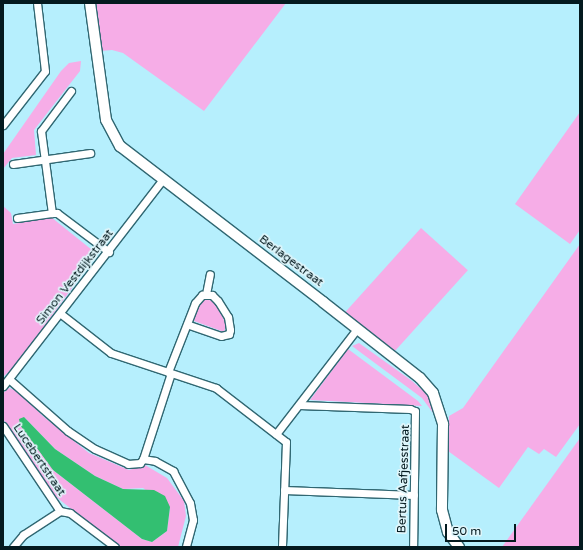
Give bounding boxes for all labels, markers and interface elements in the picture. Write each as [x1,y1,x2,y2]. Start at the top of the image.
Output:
street label: Simon Vestdijkstraat [33,227,117,327]
street label: Berlagestraat [256,232,326,290]
street label: Lucebertstraat [10,421,68,499]
street label: Bertus Aafjesstraat [395,424,413,534]
scale bar [447,516,518,542]
text: 50 m [452,524,481,538]

